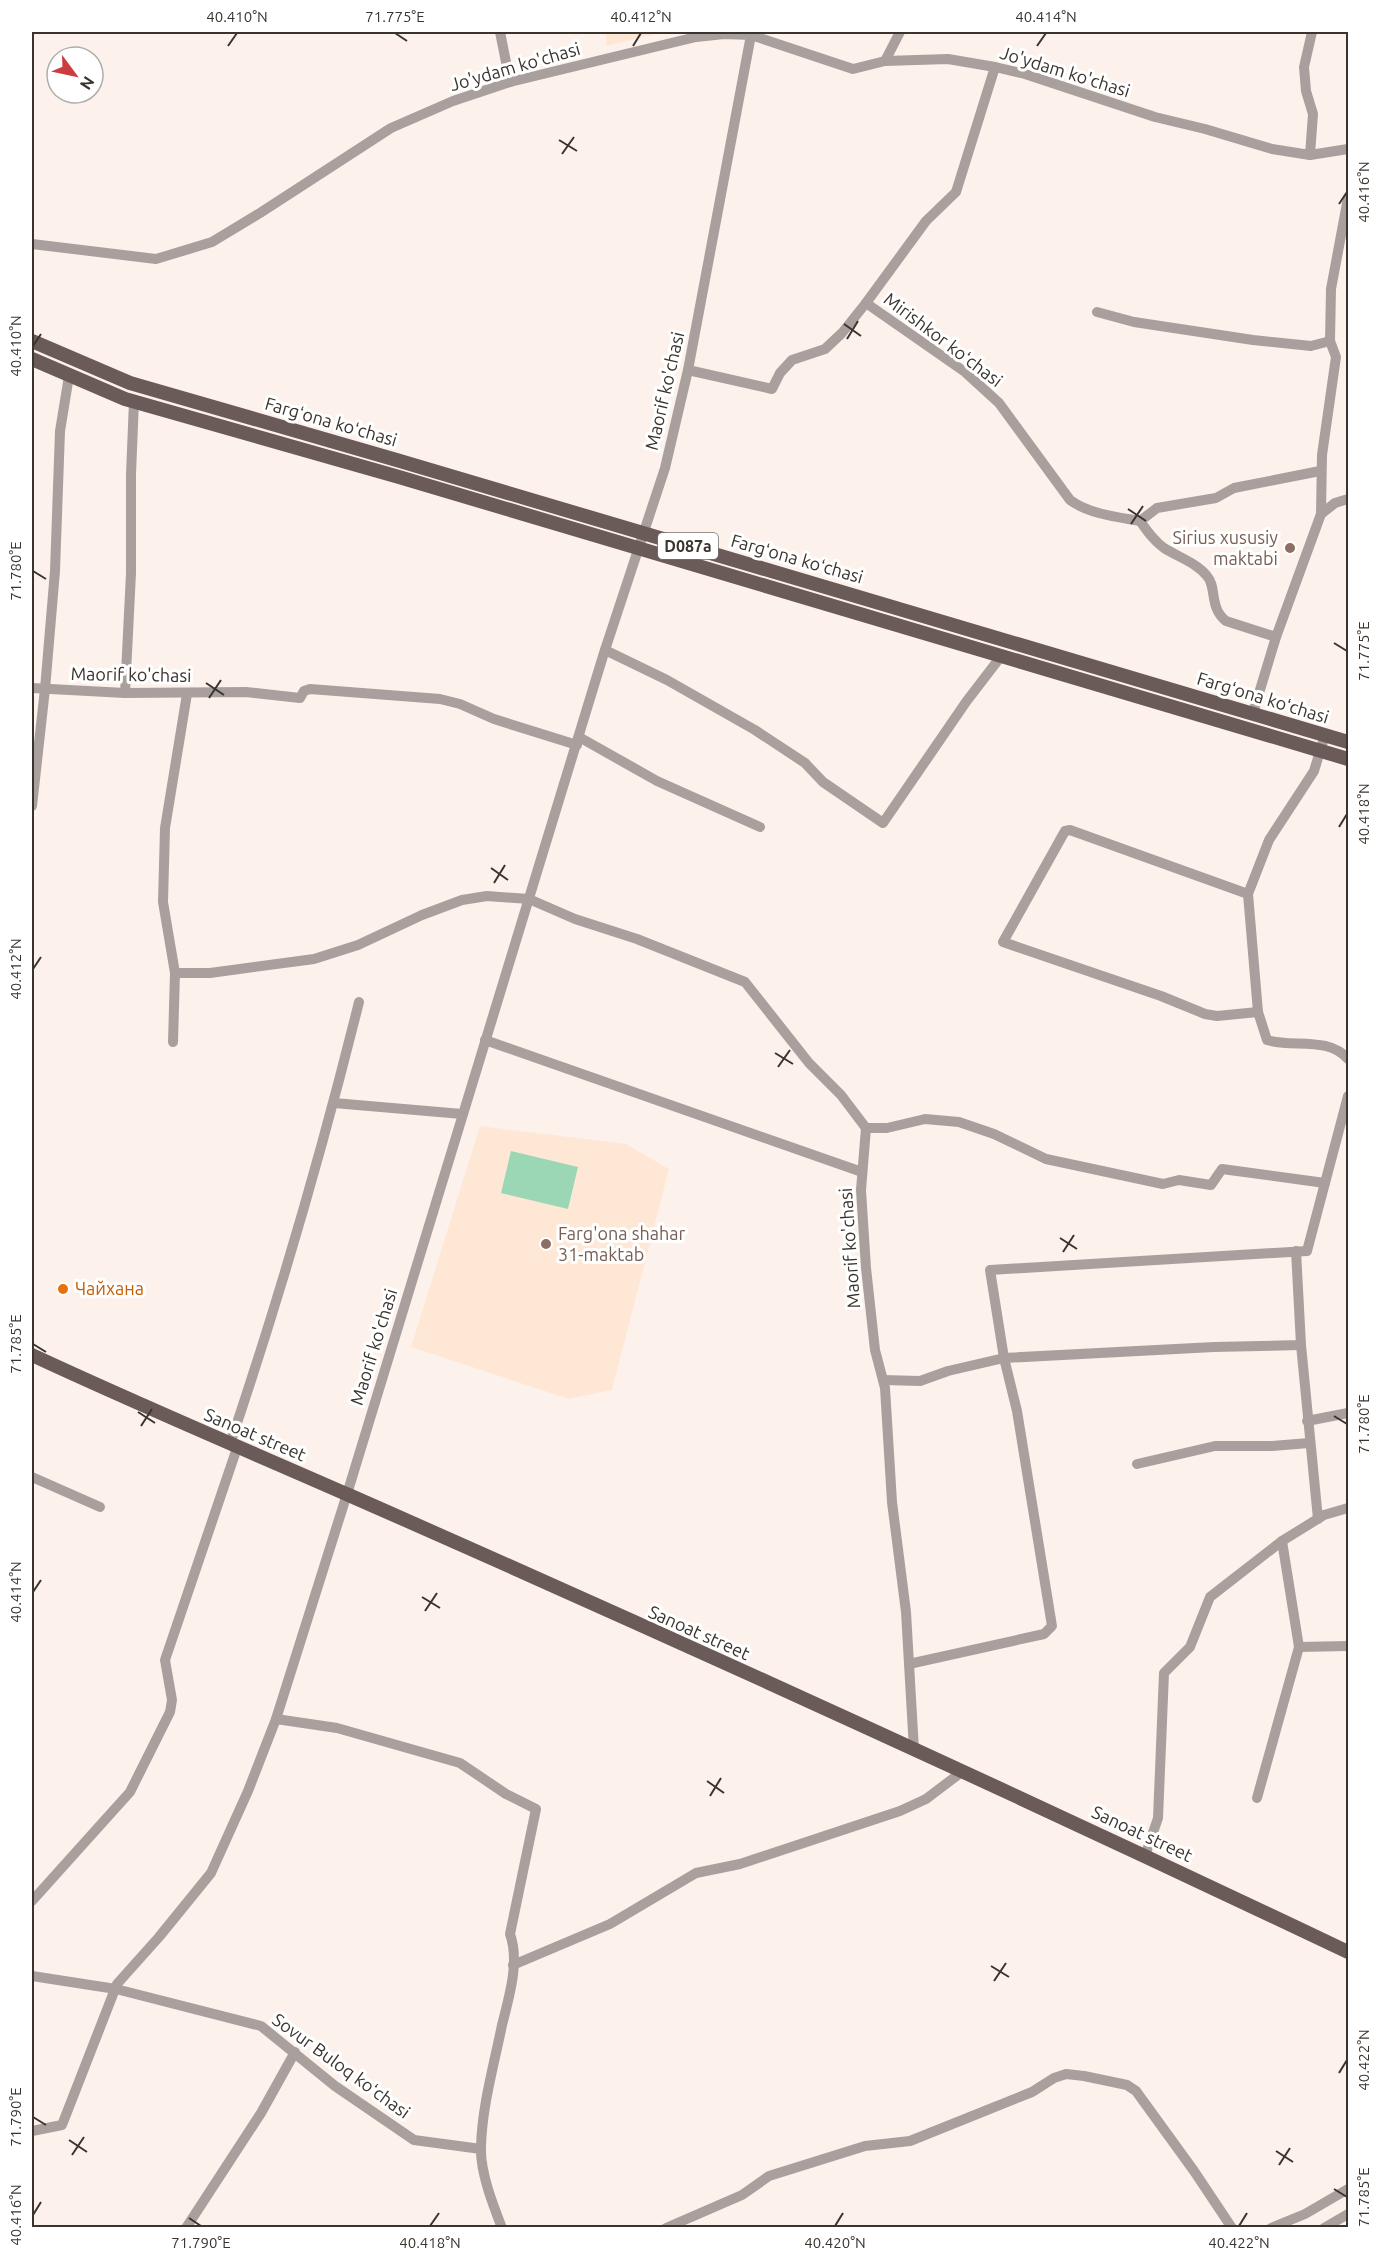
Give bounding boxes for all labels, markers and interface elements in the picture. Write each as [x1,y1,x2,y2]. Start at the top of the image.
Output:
text: 40.410°N [206,8,268,25]
text: 71.775°E [365,8,425,25]
text: 40.412°N [610,8,672,25]
text: 40.414°N [1015,8,1077,25]
street label: Jo'ydam ko'chasi [447,38,582,94]
street label: Jo'ydam ko'chasi [998,42,1133,100]
north arrow [45,45,105,105]
text: N [77,73,98,93]
text: 40.416°N [1355,161,1372,223]
street label: Mirishkor koʻchasi [881,288,1007,390]
text: 40.410°N [7,315,24,377]
street label: Maorif ko'chasi [641,330,687,452]
street label: Fargʻona koʻchasi [263,393,400,449]
place label: Sirius xususiy maktabi [1173,527,1278,568]
street label: Fargʻona koʻchasi [729,530,866,586]
road number: D087a [658,533,718,559]
text: 71.780°E [7,541,24,601]
marker: Sirius xususiy maktabi [1283,541,1297,555]
text: 71.775°E [1355,621,1372,681]
street label: Maorif ko'chasi [70,663,192,685]
street label: Fargʻona koʻchasi [1195,667,1332,727]
text: 40.418°N [1355,783,1372,845]
text: 40.412°N [7,938,24,1000]
street label: Maorif ko'chasi [835,1187,863,1309]
place label: Farg'ona shahar 31-maktab [558,1223,686,1264]
marker: Farg'ona shahar 31-maktab [539,1237,553,1251]
place label: Чайхана [75,1278,144,1298]
marker: Чайхана [56,1282,70,1296]
street label: Maorif ko'chasi [346,1286,400,1407]
text: 71.785°E [7,1314,24,1374]
text: 71.780°E [1355,1394,1372,1454]
street label: Sanoat street [202,1404,309,1465]
text: 40.414°N [7,1561,24,1623]
street label: Sanoat street [646,1601,753,1663]
street label: Sanoat street [1089,1801,1196,1865]
street label: Sovur Buloq koʻchasi [269,2009,414,2122]
text: 40.422°N [1355,2029,1372,2091]
text: 71.790°E [7,2087,24,2147]
text: 71.785°E [1355,2167,1372,2227]
text: 40.416°N [7,2184,24,2246]
text: 71.790°E [171,2234,231,2251]
text: 40.418°N [399,2234,461,2251]
text: 40.420°N [804,2234,866,2251]
text: 40.422°N [1208,2234,1270,2251]

